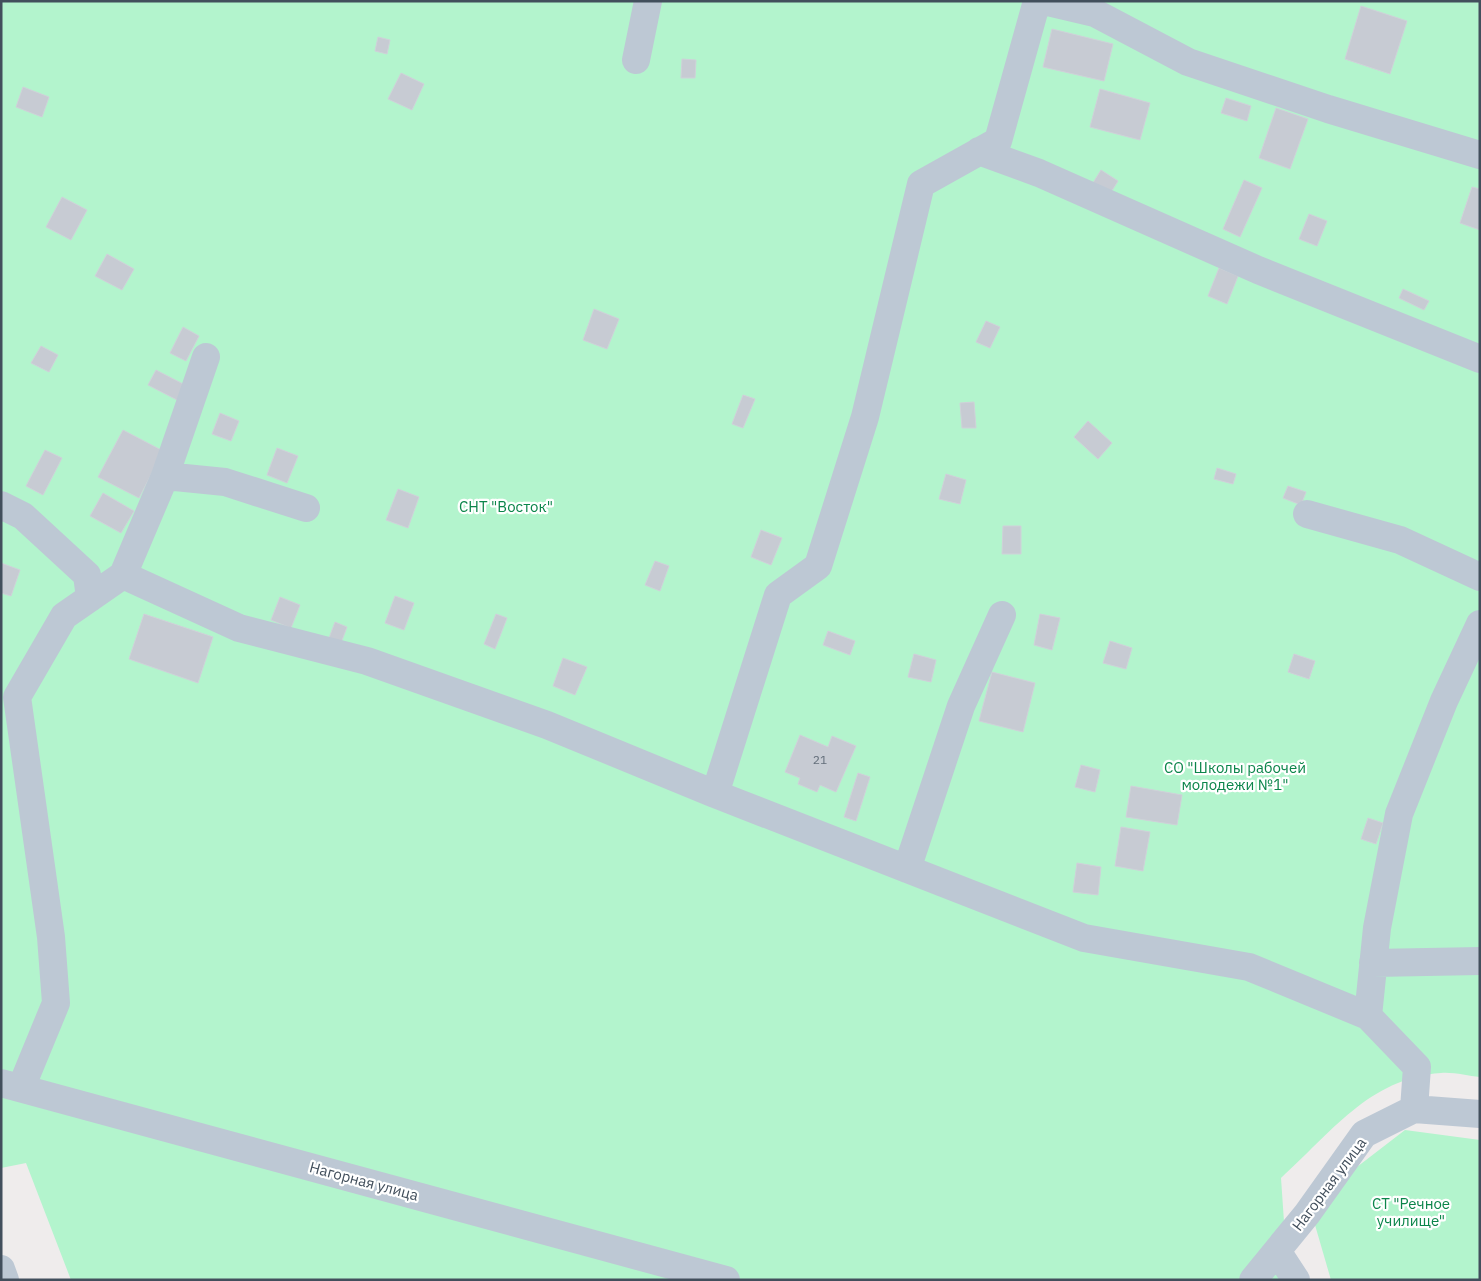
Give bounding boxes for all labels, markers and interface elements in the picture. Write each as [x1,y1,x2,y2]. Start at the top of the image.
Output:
park label: СНТ "Восток" [459,497,553,516]
house number: 21 [813,752,827,767]
park label: СО "Школы рабочей молодежи №1" [1164,758,1306,794]
street label: Нагорная улица [1288,1134,1370,1234]
street label: Нагорная улица [307,1157,421,1205]
park label: СТ "Речное училище" [1372,1194,1450,1230]

